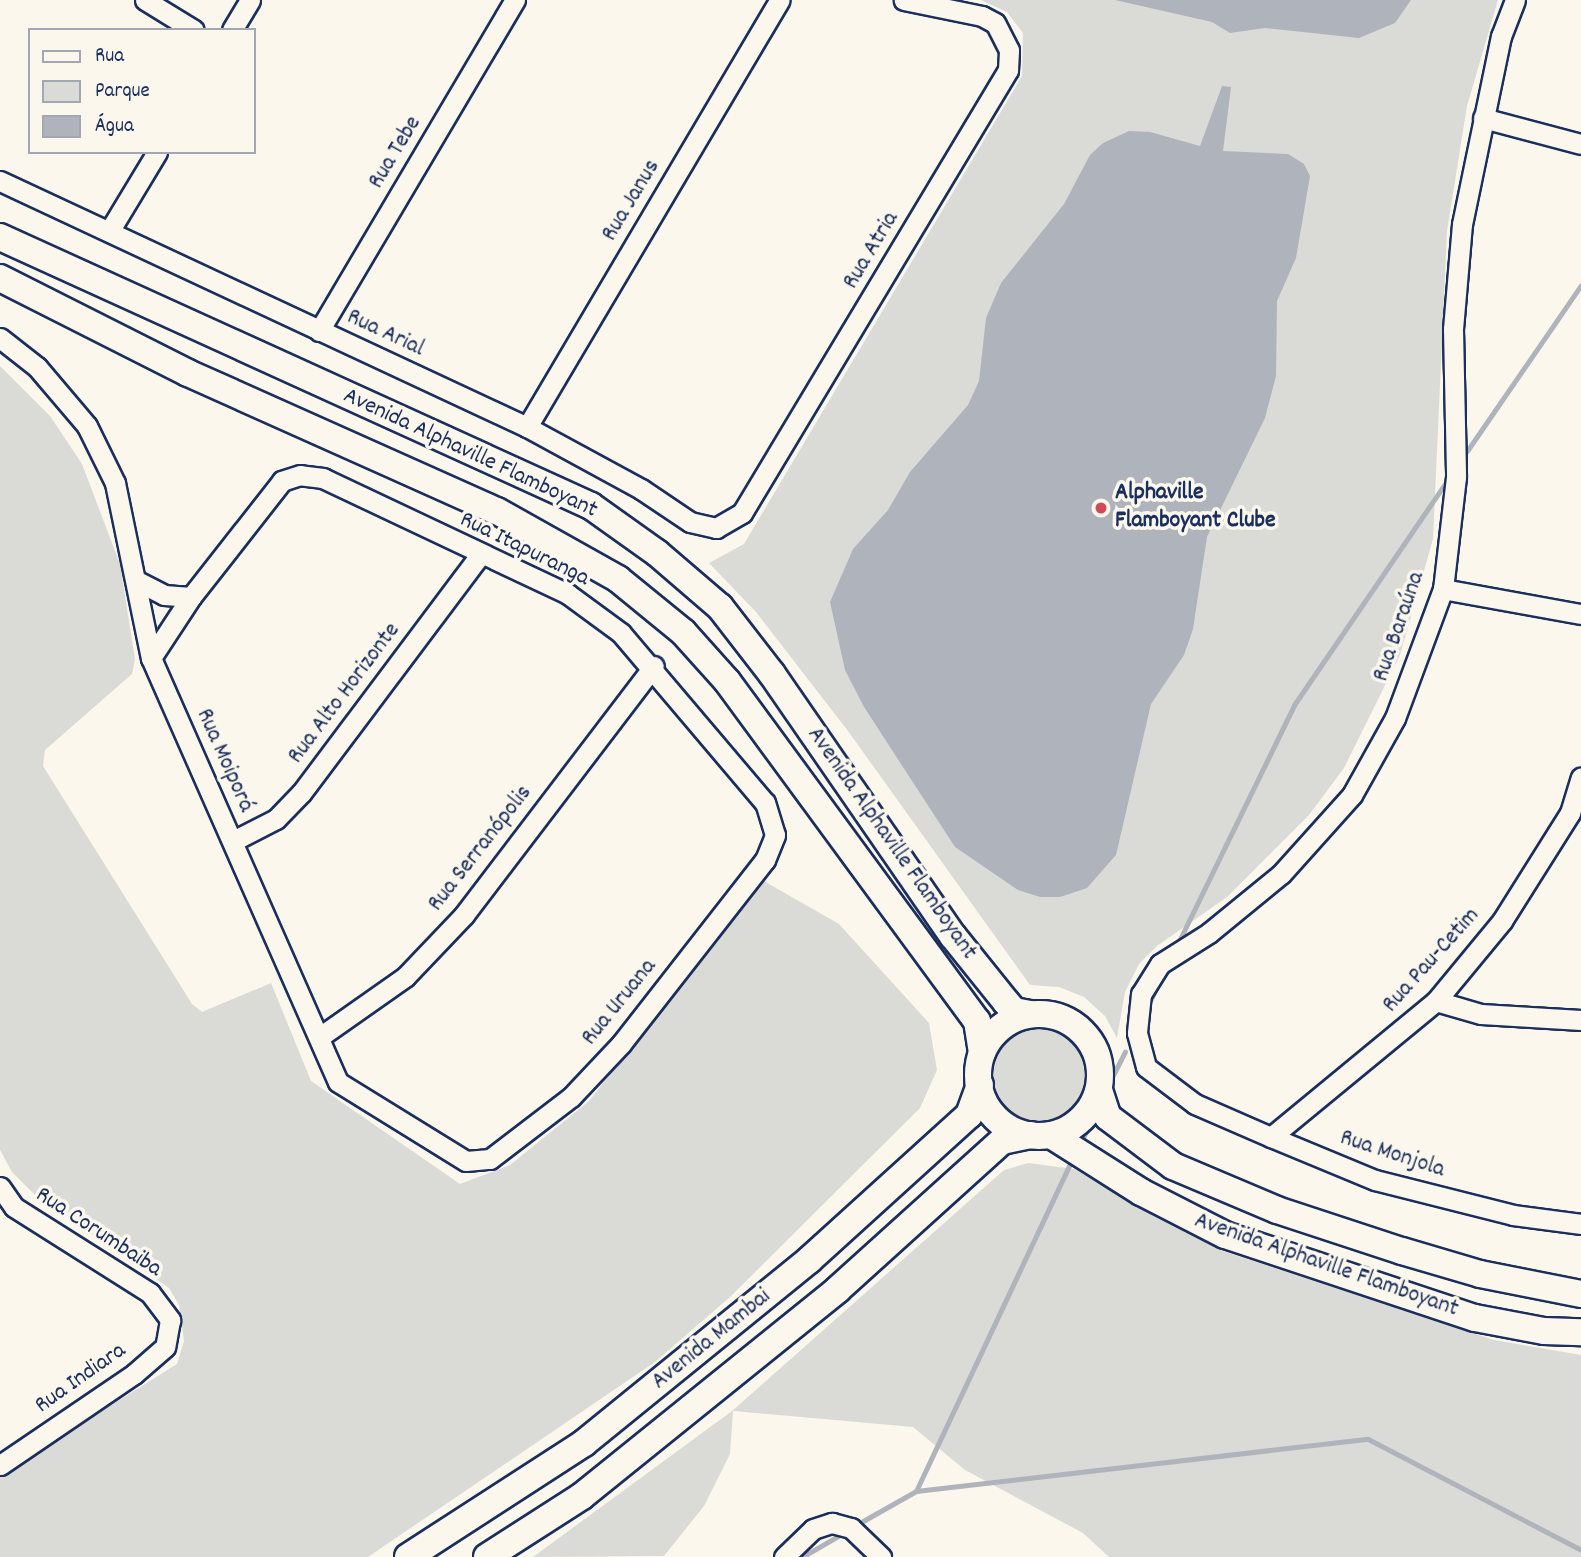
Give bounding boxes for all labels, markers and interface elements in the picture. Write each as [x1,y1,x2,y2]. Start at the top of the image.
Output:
legend [28,28,256,154]
text: Rua [95,42,124,72]
text: Parque [95,77,150,107]
street label: Rua Tebe [363,111,429,195]
text: Água [95,112,134,142]
street label: Rua Janus [596,155,668,247]
street label: Rua Atria [838,207,906,295]
street label: Rua Arial [342,304,428,364]
street label: Avenida Alphaville Flamboyant [338,382,602,526]
place label: Alphaville Flamboyant Clube [1115,480,1276,536]
marker: Alphaville Flamboyant Clube [1093,500,1109,516]
street label: Rua Itapuranga [454,506,594,594]
street label: Rua Baraúna [1368,568,1432,686]
street label: Rua Alto Horizonte [283,618,407,770]
street label: Rua Moiporá [188,705,260,817]
street label: Avenida Alphaville Flamboyant [800,722,982,966]
street label: Rua Serranópolis [423,780,539,918]
street label: Rua Pau-Cetim [1377,902,1487,1020]
street label: Rua Uruana [576,954,664,1052]
street label: Rua Monjola [1336,1125,1448,1185]
street label: Rua Corumbaiba [29,1182,167,1284]
street label: Avenida Alphaville Flamboyant [1190,1207,1462,1325]
street label: Avenida Mambai [647,1283,777,1397]
street label: Rua Indiara [30,1337,132,1421]

